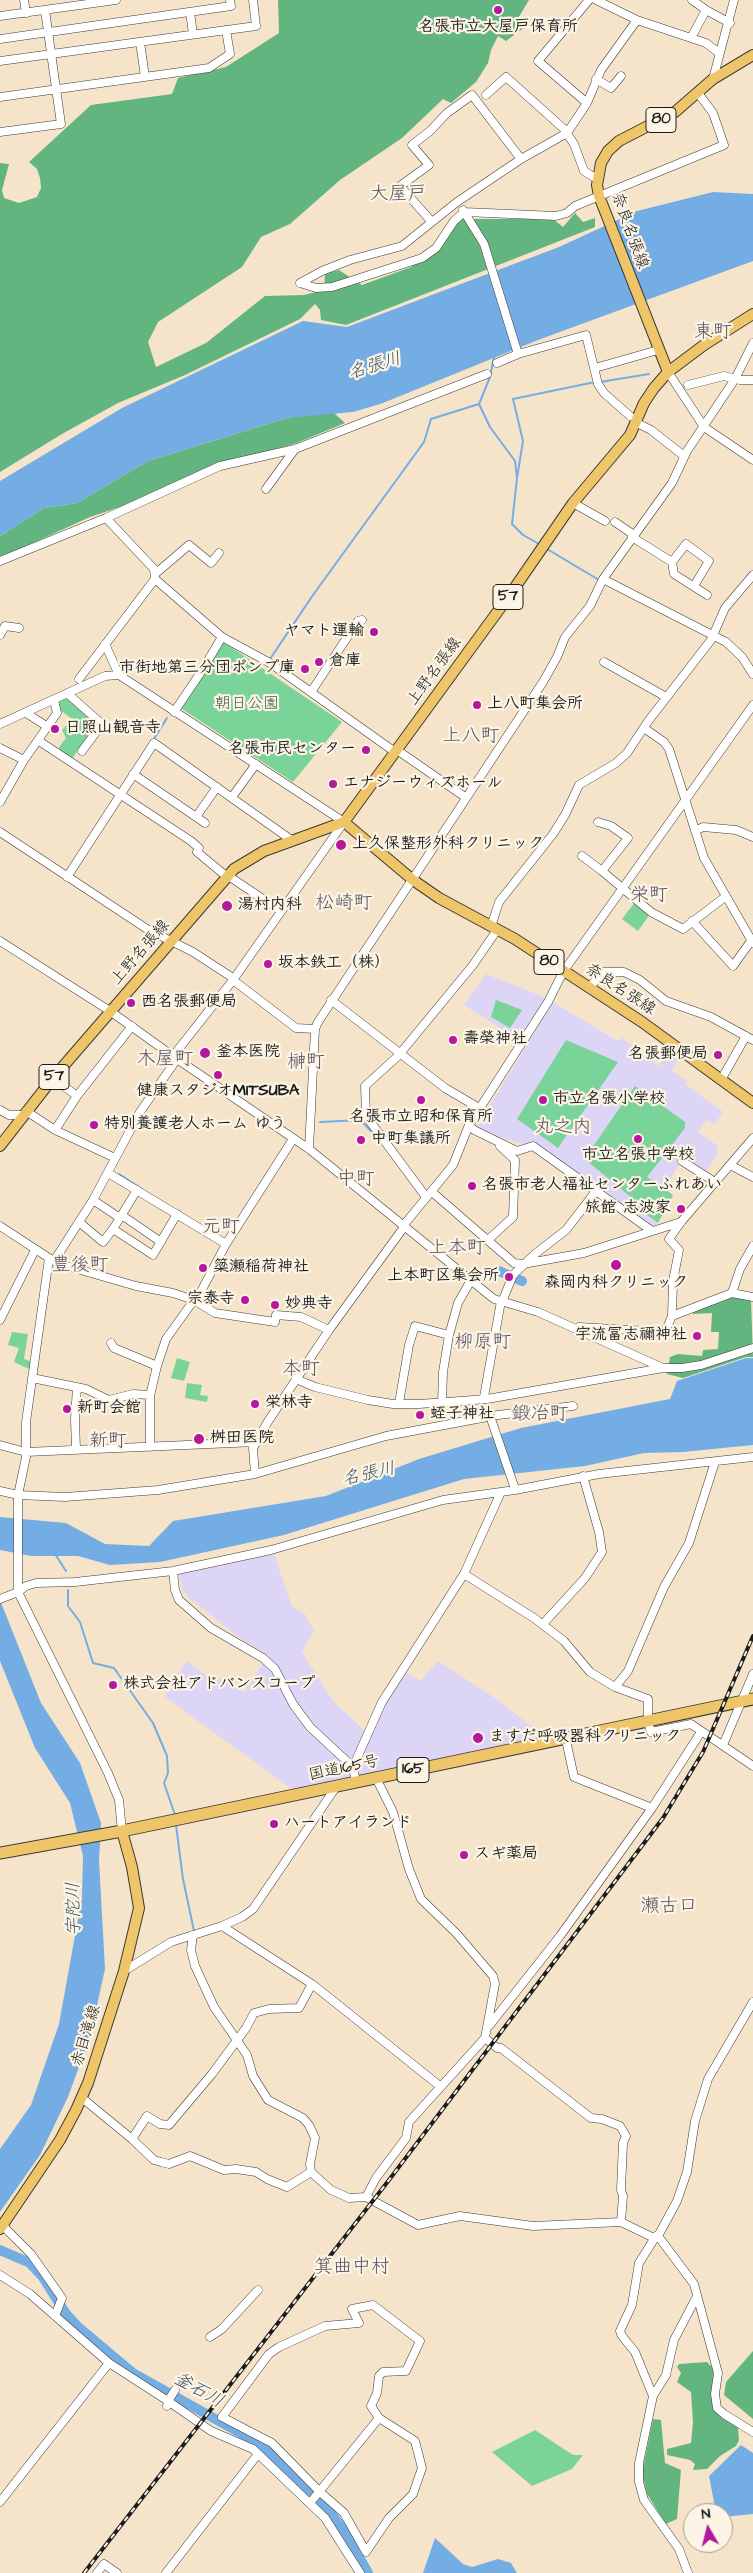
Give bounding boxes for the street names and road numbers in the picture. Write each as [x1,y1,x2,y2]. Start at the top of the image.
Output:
road number: 80 [646,108,676,132]
street label: 奈良名張線 [606,190,652,272]
road number: 57 [493,584,523,610]
street label: 上野名張線 [404,634,466,710]
street label: 上野名張線 [108,917,174,989]
road number: 80 [534,950,564,974]
street label: 奈良名張線 [581,960,659,1020]
road number: 57 [39,1064,69,1090]
street label: 国道165号 [307,1752,381,1786]
road number: 165 [397,1758,429,1782]
street label: 赤目滝線 [68,2003,106,2069]

